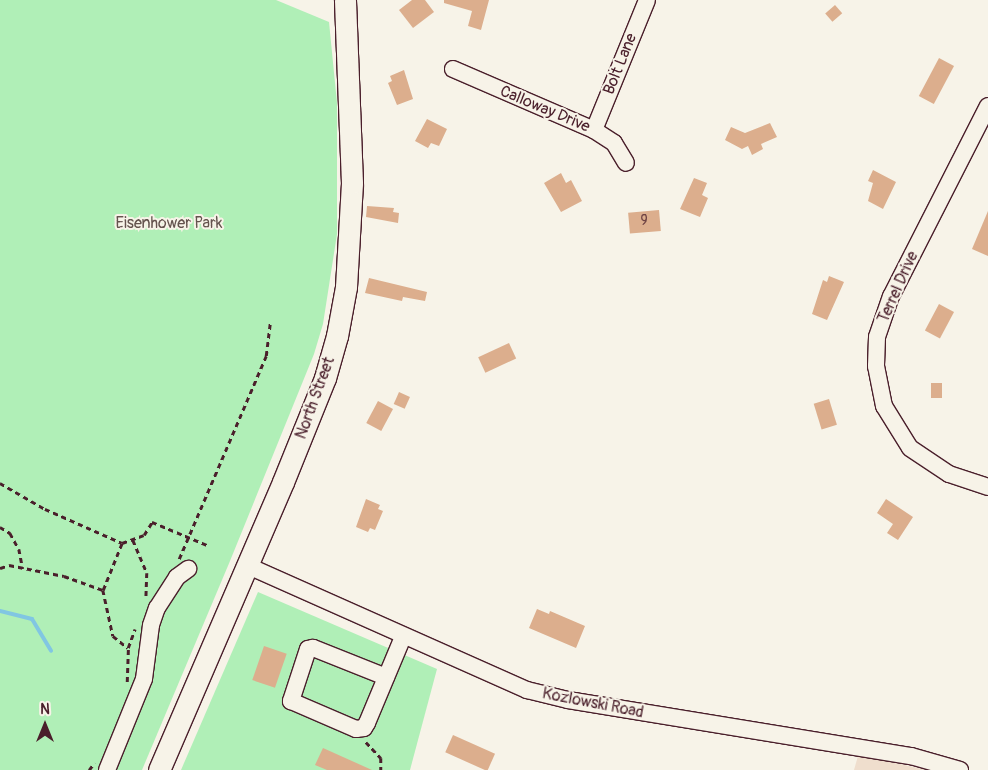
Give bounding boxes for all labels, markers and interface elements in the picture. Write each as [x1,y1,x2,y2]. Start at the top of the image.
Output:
street label: Bolt Lane [599,31,641,97]
street label: Calloway Drive [497,81,593,137]
park label: Eisenhower Park [116,213,222,233]
house number: 9 [640,213,648,229]
street label: Terrel Drive [874,248,922,326]
street label: North Street [291,354,339,442]
street label: Kozlowski Road [541,684,645,722]
north arrow [20,700,70,750]
text: N [40,701,50,718]

